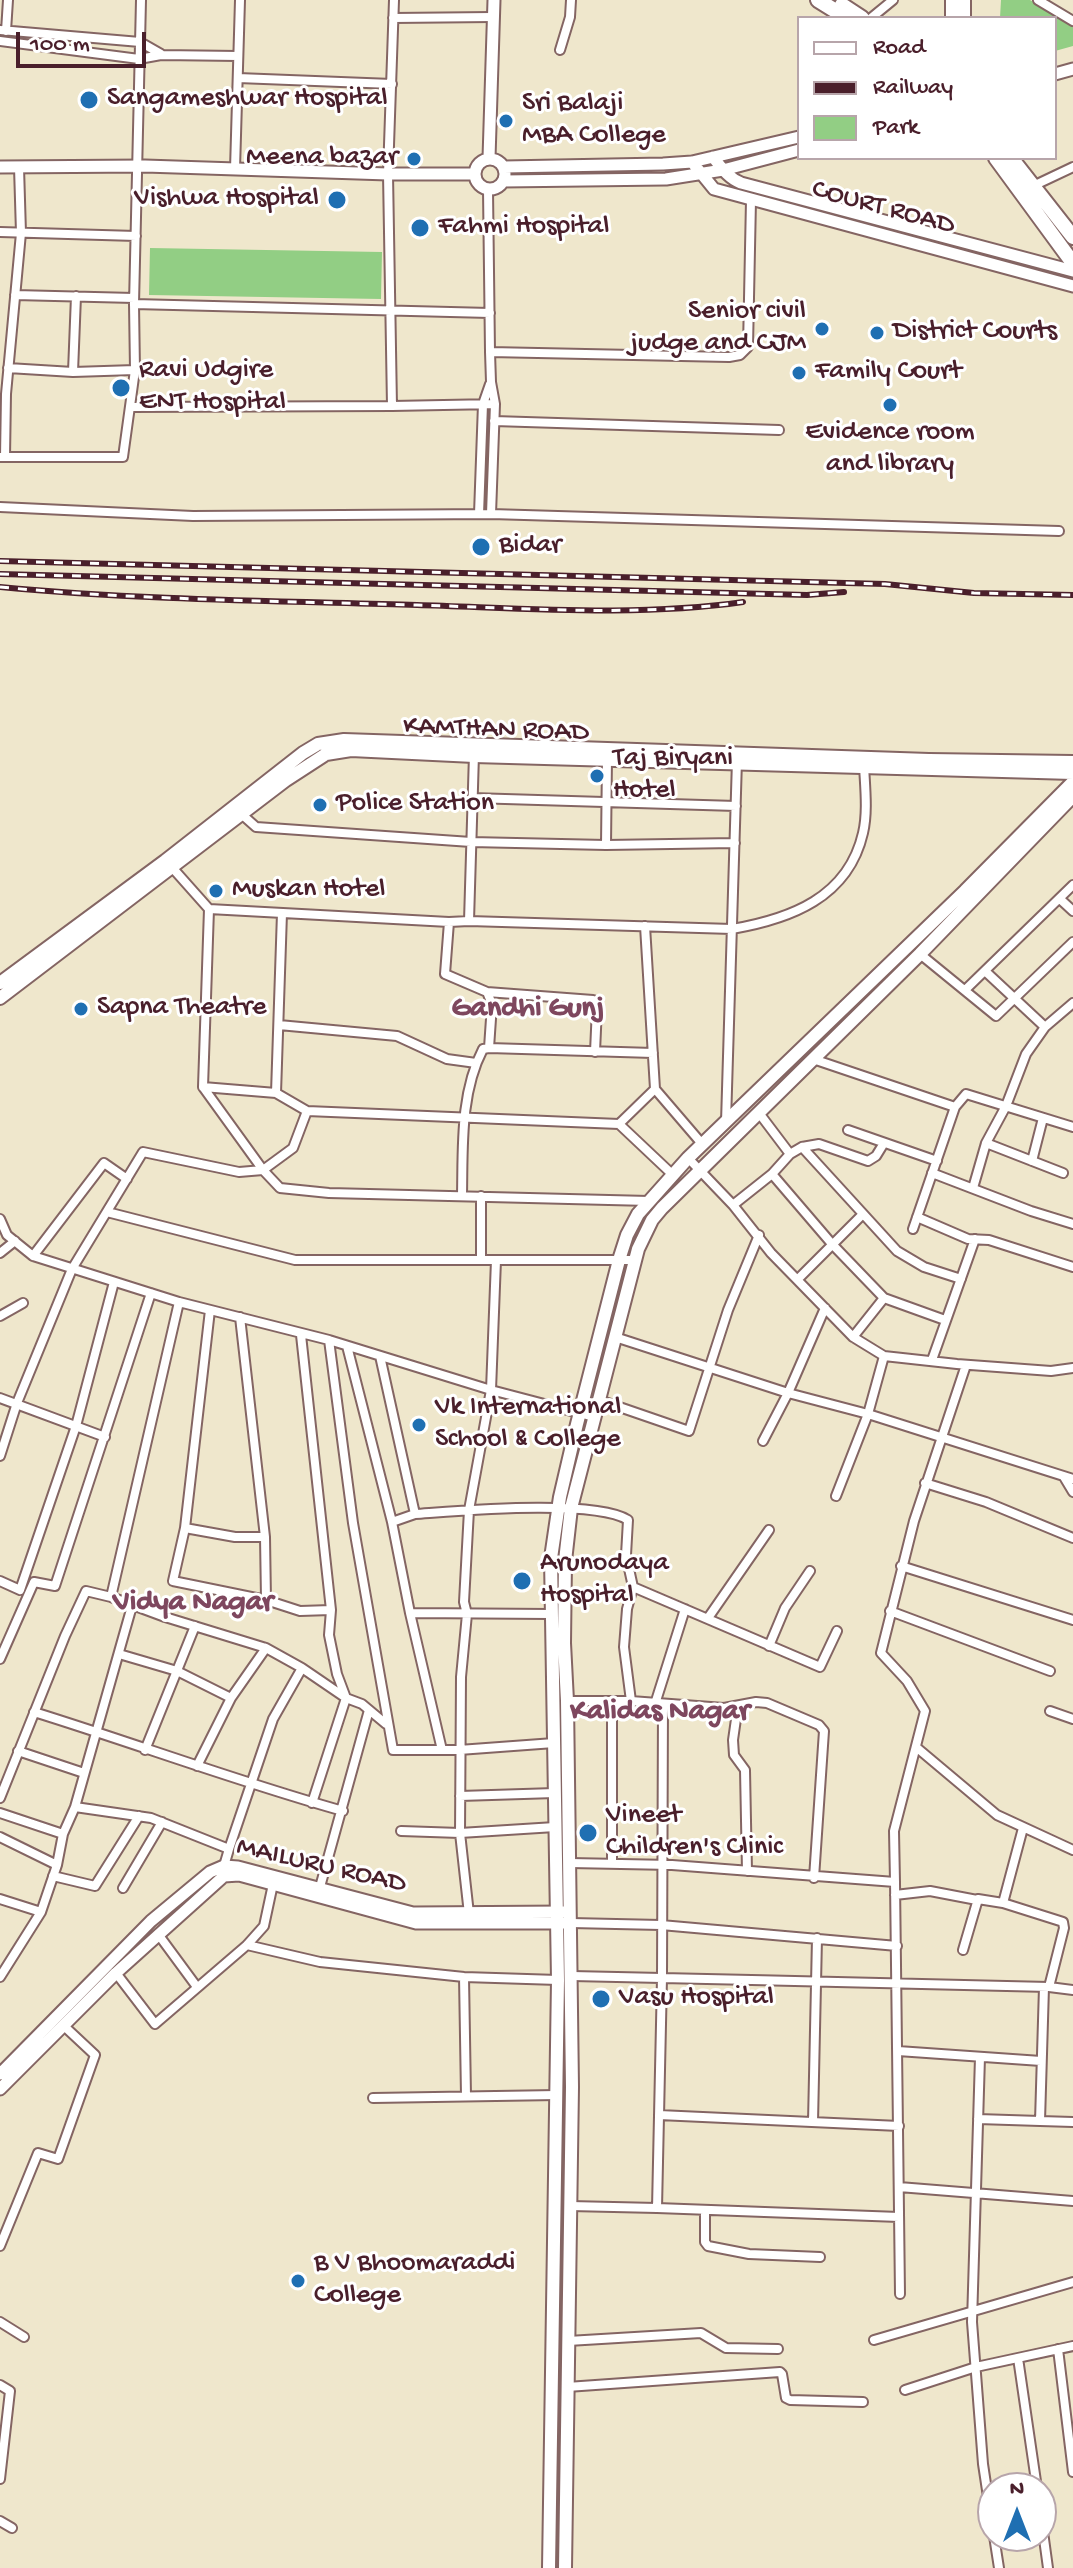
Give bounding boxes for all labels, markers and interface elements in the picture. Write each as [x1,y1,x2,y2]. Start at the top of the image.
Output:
scale bar [20,16,150,66]
legend [797,16,1057,160]
text: 100 m [30,31,90,60]
text: Road [873,34,925,63]
text: Railway [873,74,953,103]
place label: Sangameshwar Hospital [107,83,388,117]
place label: Sri Balaji MBA College [522,88,666,154]
marker: Sangameshwar Hospital [78,89,100,111]
marker: Sri Balaji MBA College [497,112,515,130]
text: Park [873,114,919,143]
place label: Meena bazar [246,142,398,176]
marker: Meena bazar [405,150,423,168]
street label: COURT ROAD [808,174,958,244]
place label: Vishwa Hospital [134,183,319,217]
marker: Vishwa Hospital [326,189,348,211]
place label: Fahmi Hospital [438,211,609,245]
marker: Fahmi Hospital [409,217,431,239]
place label: Senior civil judge and CJM [630,296,806,362]
place label: District Courts [893,316,1057,350]
marker: Senior civil judge and CJM [813,320,831,338]
marker: District Courts [868,324,886,342]
place label: Ravi Udgire ENT Hospital [139,355,286,421]
place label: Family Court [815,356,962,390]
marker: Family Court [790,364,808,382]
marker: Ravi Udgire ENT Hospital [110,377,132,399]
marker: Evidence room and library [881,396,899,414]
place label: Evidence room and library [805,417,975,483]
place label: Bidar [499,530,561,564]
marker: Bidar [470,536,492,558]
street label: KAMTHAN ROAD [403,711,589,751]
place label: Taj Biryani Hotel [613,743,733,809]
marker: Taj Biryani Hotel [588,767,606,785]
place label: Police Station [336,788,494,822]
marker: Police Station [311,796,329,814]
place label: Muskan Hotel [232,874,385,908]
marker: Muskan Hotel [207,882,225,900]
place label: Sapna Theatre [97,992,266,1026]
district label: Gandhi Gunj [451,992,605,1028]
marker: Sapna Theatre [72,1000,90,1018]
place label: Vk International School & College [435,1392,621,1458]
marker: Vk International School & College [410,1416,428,1434]
place label: Arunodaya Hospital [540,1548,669,1614]
marker: Arunodaya Hospital [511,1570,533,1592]
district label: Vidya Nagar [113,1586,273,1622]
district label: Kalidas Nagar [570,1695,750,1731]
place label: Vineet Children's Clinic [606,1800,783,1866]
marker: Vineet Children's Clinic [577,1822,599,1844]
street label: MAILURU ROAD [233,1831,409,1903]
place label: Vasu Hospital [619,1982,774,2016]
marker: Vasu Hospital [590,1988,612,2010]
place label: B V Bhoomaraddi College [314,2248,515,2314]
marker: B V Bhoomaraddi College [289,2272,307,2290]
north arrow [977,2472,1057,2552]
text: N [1010,2477,1024,2503]

